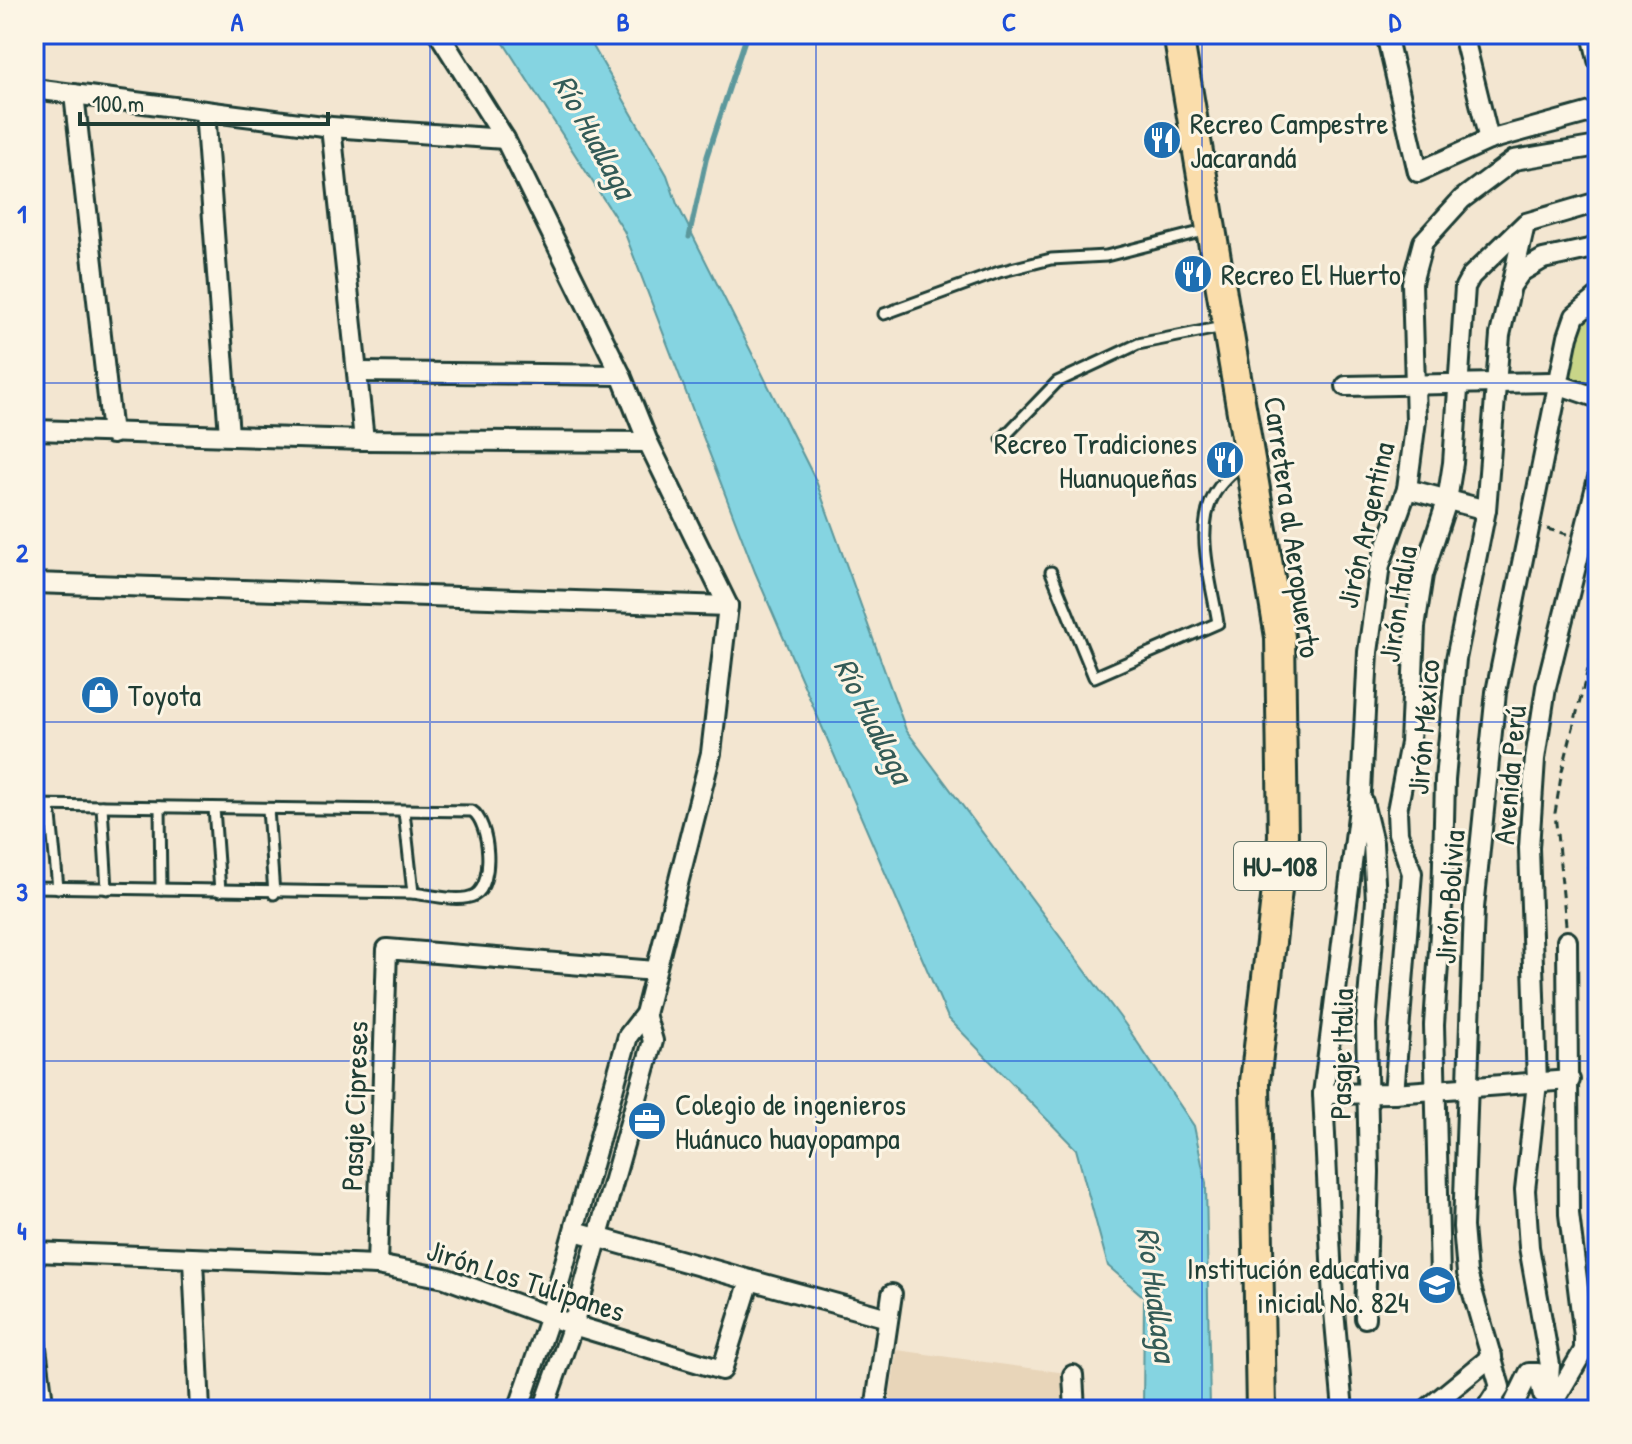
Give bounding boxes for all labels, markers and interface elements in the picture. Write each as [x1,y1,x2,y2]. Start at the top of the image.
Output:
text: A [231,4,244,39]
text: B [616,4,630,39]
text: C [1002,4,1016,39]
text: D [1389,4,1402,39]
water label: Río Huallaga [543,66,648,209]
scale bar [80,76,328,126]
text: 100 m [92,87,144,119]
place label: Recreo Campestre Jacarandá [1190,103,1388,177]
restaurant icon: Recreo Campestre Jacarandá [1141,119,1183,161]
text: 1 [17,196,27,231]
restaurant icon: Recreo El Huerto [1172,253,1214,295]
place label: Recreo El Huerto [1221,254,1401,294]
street label: Carretera al Aeropuerto [1255,394,1331,660]
place label: Recreo Tradiciones Huanuqueñas [994,423,1197,497]
street label: Jirón Argentina [1326,438,1404,612]
restaurant icon: Recreo Tradiciones Huanuqueñas [1204,439,1246,481]
text: 2 [16,535,29,570]
street label: Jirón Italia [1368,543,1426,665]
water label: Río Huallaga [824,650,925,793]
street label: Jirón México [1397,658,1449,796]
shop icon: Toyota [79,674,121,716]
place label: Toyota [128,675,201,715]
street label: Avenida Perú [1483,704,1535,846]
street label: Jirón Bolivia [1424,828,1474,965]
road number: HU-108 [1234,842,1326,890]
text: 3 [16,874,28,909]
street label: Pasaje Italia [1320,988,1362,1120]
street label: Pasaje Cipreses [331,1020,377,1192]
place label: Colegio de ingenieros Huánuco huayopampa [675,1084,906,1158]
office icon: Colegio de ingenieros Huánuco huayopampa [626,1100,668,1142]
text: 4 [17,1213,27,1248]
water label: Río Huallaga [1126,1224,1188,1367]
street label: Jirón Los Tulipanes [422,1229,630,1331]
place label: Institución educativa inicial No. 824 [1187,1248,1409,1322]
school or university icon: Institución educativa inicial No. 824 [1416,1264,1458,1306]

